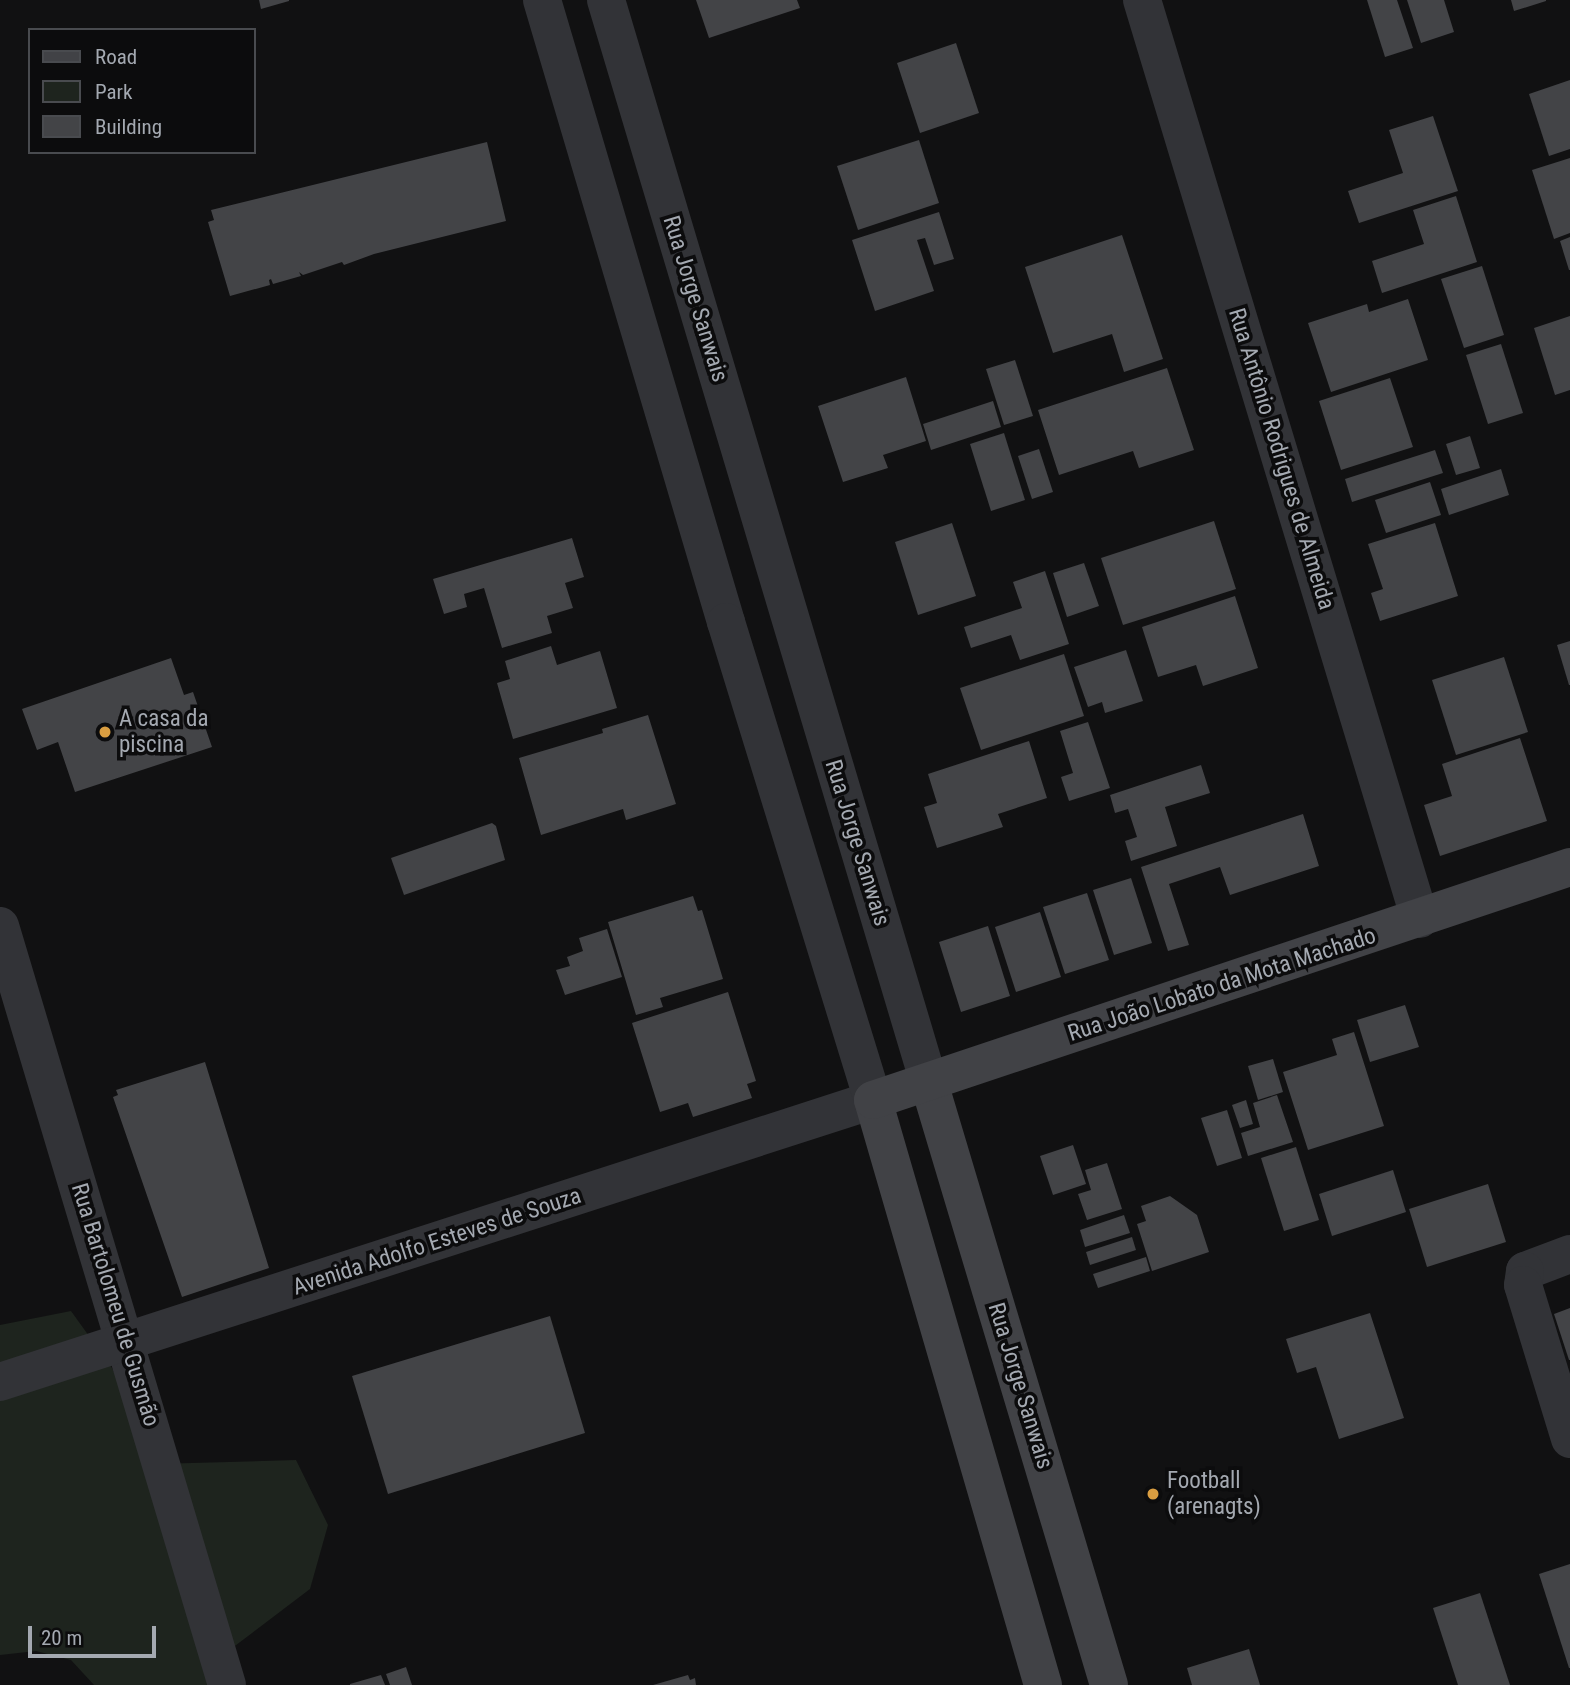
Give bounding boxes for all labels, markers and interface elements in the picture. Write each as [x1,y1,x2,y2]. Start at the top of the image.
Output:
legend [28,28,256,154]
text: Road [95,45,137,69]
text: Park [95,80,132,104]
text: Building [95,115,162,139]
street label: Rua Jorge Sanwais [657,213,733,385]
street label: Rua Antônio Rodrigues de Almeida [1222,305,1340,613]
place label: A casa da piscina [119,705,208,759]
marker: A casa da piscina [97,724,113,740]
street label: Rua Jorge Sanwais [819,757,895,929]
street label: Rua João Lobato da Mota Machado [1065,922,1379,1048]
street label: Rua Bartolomeu de Gusmão [65,1180,165,1430]
street label: Avenida Adolfo Esteves de Souza [289,1182,585,1302]
street label: Rua Jorge Sanwais [982,1300,1058,1472]
place label: Football (arenagts) [1167,1467,1261,1521]
marker: Football (arenagts) [1145,1486,1161,1502]
scale bar [32,1612,159,1656]
text: 20 m [41,1626,82,1650]

